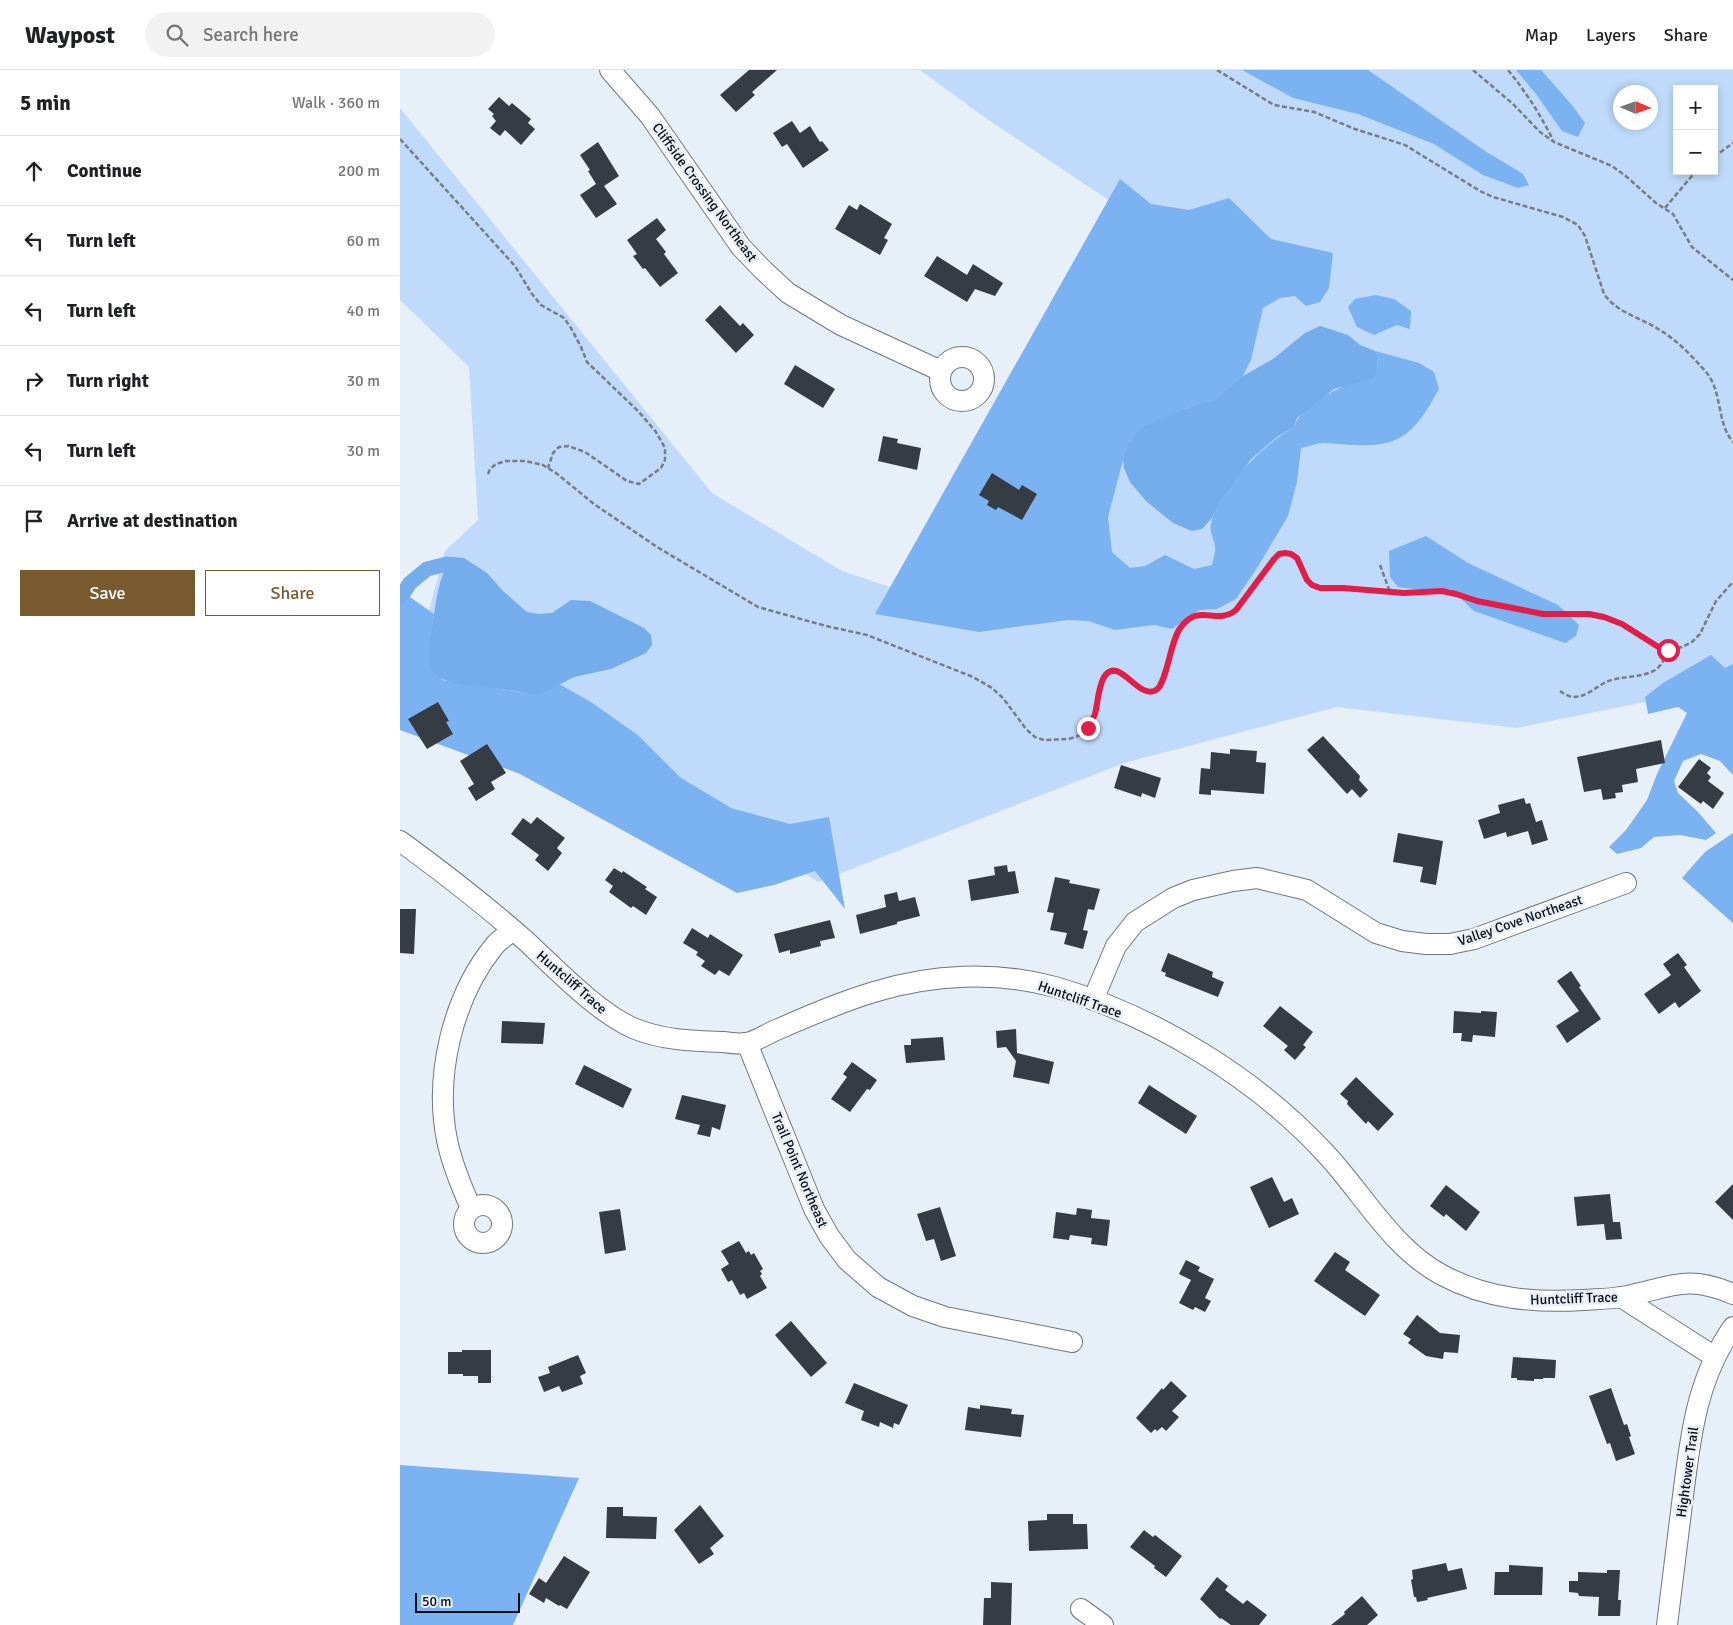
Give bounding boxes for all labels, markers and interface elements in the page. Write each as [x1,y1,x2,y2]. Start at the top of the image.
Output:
search box [145,12,495,57]
text: Waypost [25,20,115,50]
icon: search [163,21,191,49]
text: Search here [203,23,299,47]
text: Map [1525,24,1558,46]
text: Layers [1586,24,1636,46]
text: Share [1664,24,1708,46]
north arrow [1613,85,1658,130]
map controls [1673,85,1718,175]
button: + [1673,85,1718,130]
text: 5 min [20,90,71,116]
text: Walk · 360 m [292,93,380,113]
street label: Cliffside Crossing Northeast [649,120,761,265]
button: − [1673,130,1718,175]
icon: ahead [20,157,48,185]
text: Continue [67,159,142,183]
text: 200 m [338,161,380,181]
icon: left [20,227,48,255]
text: Turn left [67,229,136,253]
text: 60 m [346,231,380,251]
icon: left [20,297,48,325]
text: Turn left [67,299,136,323]
text: 40 m [346,301,380,321]
icon: right [20,367,48,395]
text: Turn right [67,369,149,393]
text: 30 m [346,371,380,391]
icon: left [20,437,48,465]
text: Turn left [67,439,136,463]
text: 30 m [346,441,380,461]
icon: arrive [20,507,48,535]
text: Arrive at destination [67,509,238,533]
button: Save [20,570,195,616]
button: Share [205,570,380,616]
route start [1657,639,1680,662]
route end [1077,717,1100,740]
street label: Valley Cove Northeast [1456,891,1585,950]
street label: Huntcliff Trace [533,947,610,1018]
street label: Huntcliff Trace [1036,977,1124,1022]
street label: Trail Point Northeast [768,1110,832,1230]
street label: Huntcliff Trace [1530,1288,1618,1309]
street label: Hightower Trail [1673,1426,1702,1519]
scale bar [415,1590,520,1613]
text: 50 m [422,1593,451,1610]

